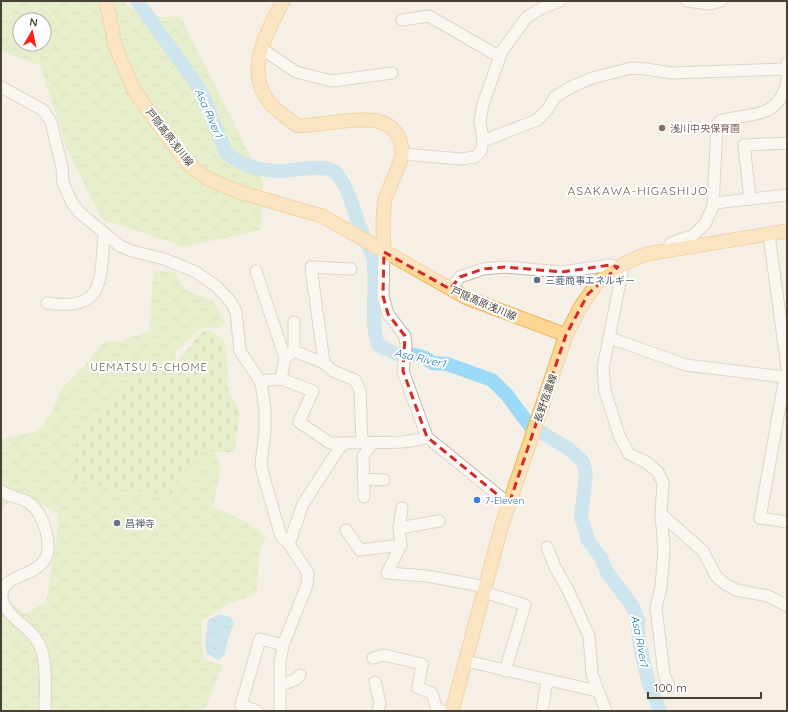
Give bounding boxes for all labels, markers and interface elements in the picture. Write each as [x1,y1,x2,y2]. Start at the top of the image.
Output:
north arrow [12,12,52,52]
text: N [28,15,39,30]
water label: Asa River1 [192,86,226,140]
street label: 戸隠高原浅川線 [143,106,196,169]
place label: 浅川中央保育園 [670,122,740,135]
marker: 浅川中央保育園 [657,123,667,133]
district label: ASAKAWA-HIGASHIJO [568,183,708,198]
place label: 三菱商事エネルギー [545,274,635,287]
marker: 三菱商事エネルギー [532,275,542,285]
street label: 戸隠高原浅川線 [449,284,519,323]
water label: Asa River1 [393,345,448,371]
district label: UEMATSU 5-CHOME [90,360,208,374]
street label: 長野信濃線 [531,372,560,424]
place label: 7-Eleven [485,494,524,507]
marker: 7-Eleven [472,495,482,505]
place label: 昌禅寺 [125,517,155,530]
marker: 昌禅寺 [112,518,122,528]
water label: Asa River1 [628,614,652,669]
scale bar [648,674,761,700]
text: 100 m [654,680,687,695]

